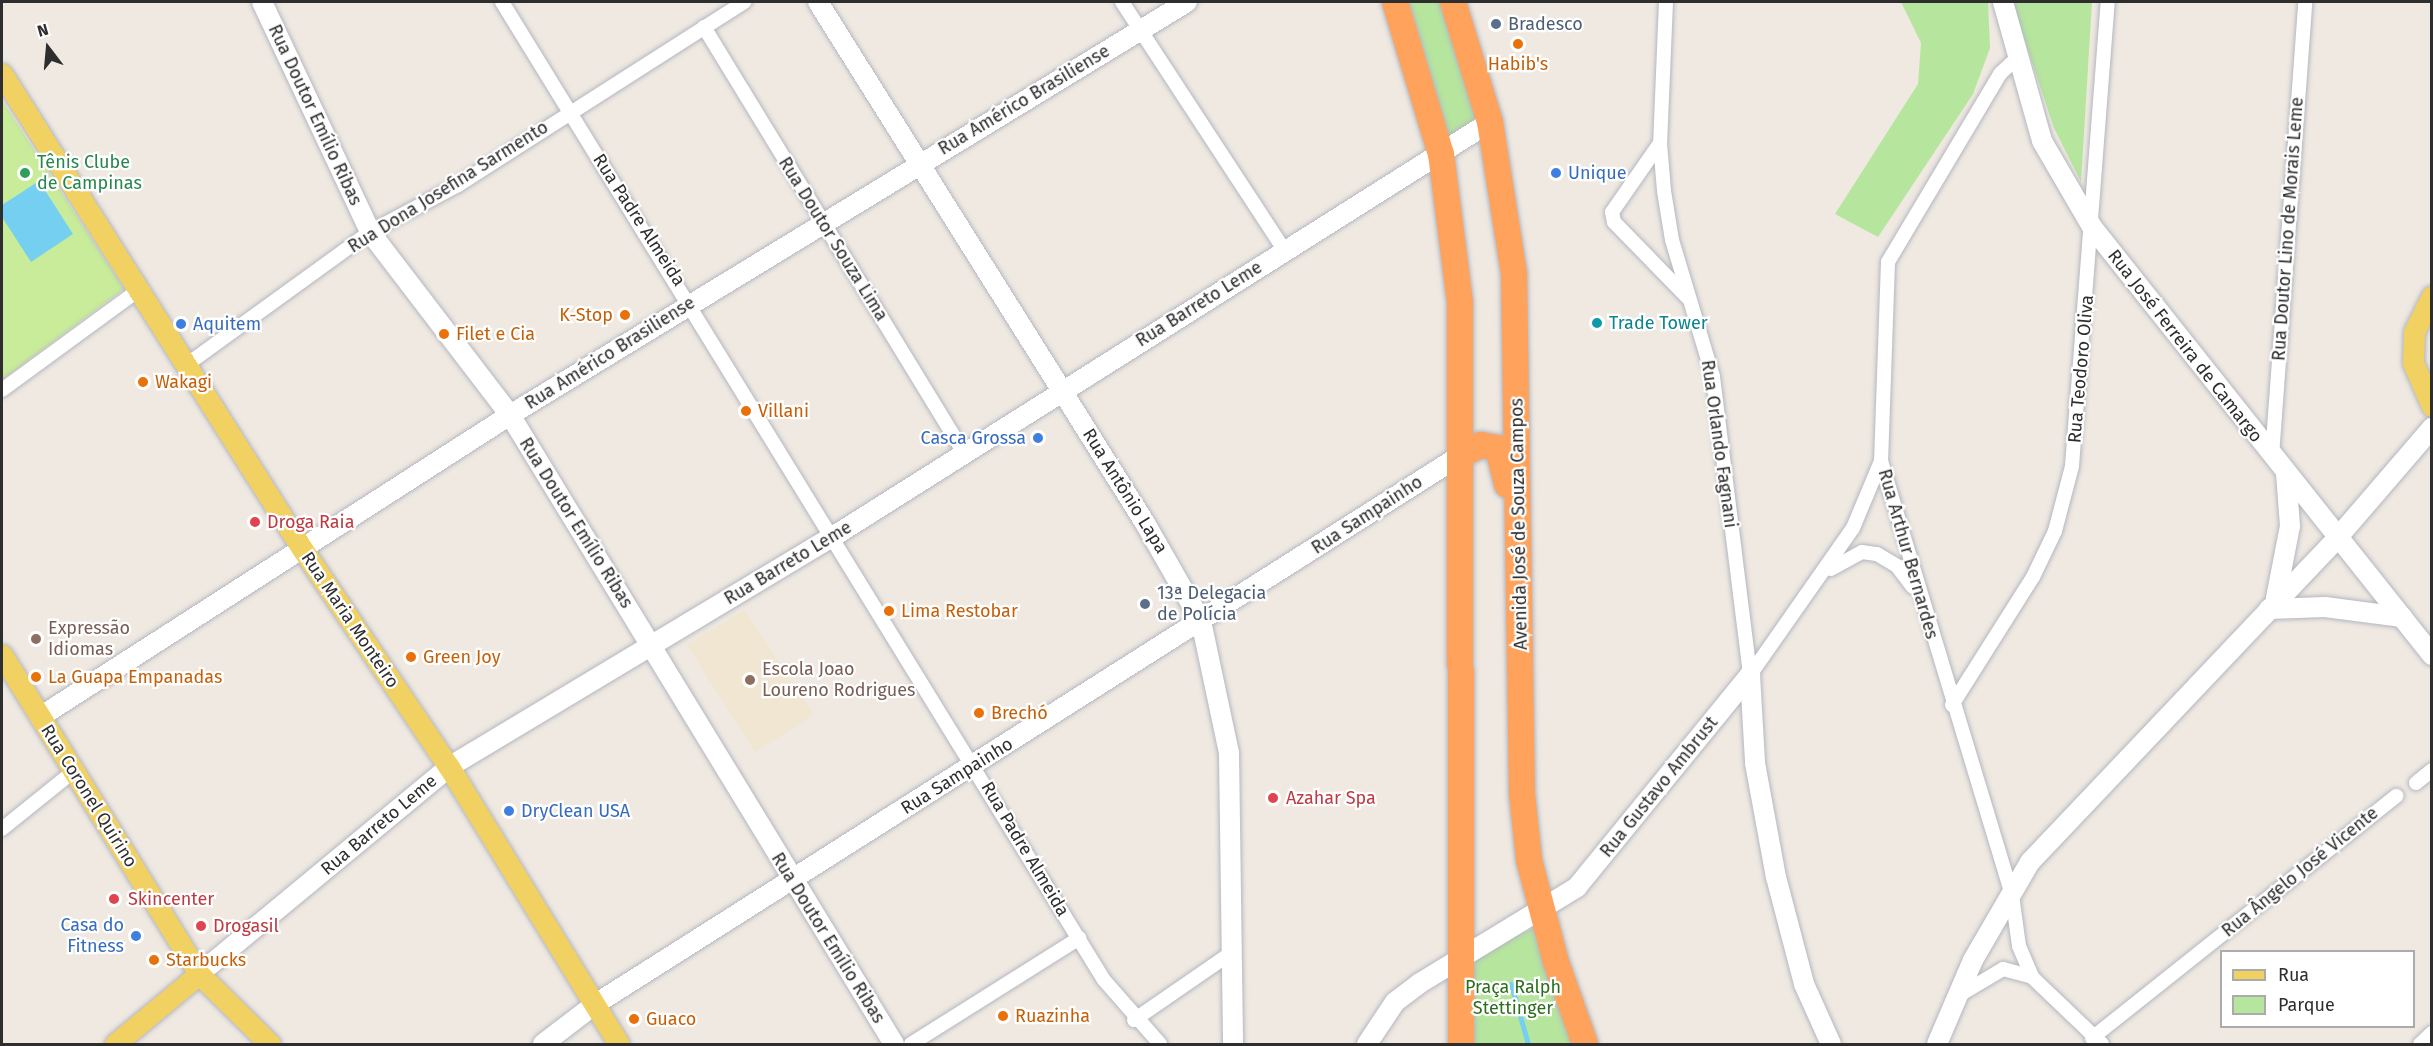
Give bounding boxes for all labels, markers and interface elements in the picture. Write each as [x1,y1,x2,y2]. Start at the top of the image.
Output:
place label: Bradesco [1508,13,1583,35]
marker: Bradesco [1489,17,1503,31]
north arrow [18,18,78,78]
text: N [35,20,51,41]
street label: Rua Doutor Emílio Ribas [264,21,366,209]
marker: Habib's [1511,37,1525,51]
street label: Rua Américo Brasiliense [934,40,1114,160]
place label: Habib's [1488,53,1548,75]
street label: Rua Doutor Lino de Morais Leme [2268,96,2308,362]
street label: Rua Dona Josefina Sarmento [344,116,552,258]
street label: Rua Padre Almeida [588,150,690,290]
place label: Tênis Clube de Campinas [37,152,142,195]
street label: Rua Doutor Souza Lima [774,153,892,325]
place label: Unique [1568,162,1627,184]
marker: Tênis Clube de Campinas [18,166,32,180]
marker: Unique [1549,166,1563,180]
street label: Rua José Ferreira de Camargo [2103,245,2267,447]
street label: Rua Barreto Leme [1132,256,1266,352]
street label: Rua Américo Brasiliense [521,292,699,414]
street label: Rua Teodoro Oliva [2064,294,2098,444]
place label: K-Stop [559,304,613,326]
marker: K-Stop [618,308,632,322]
place label: Trade Tower [1609,312,1708,334]
place label: Aquitem [193,313,261,335]
marker: Trade Tower [1590,316,1604,330]
marker: Aquitem [174,317,188,331]
place label: Filet e Cia [456,323,535,345]
marker: Filet e Cia [437,327,451,341]
street label: Rua Orlando Fagnani [1697,359,1741,529]
place label: Wakagi [155,371,212,393]
marker: Wakagi [136,375,150,389]
street label: Avenida José de Souza Campos [1506,398,1532,650]
place label: Villani [758,400,809,422]
marker: Villani [739,404,753,418]
street label: Rua Antônio Lapa [1078,425,1172,557]
place label: Casca Grossa [921,427,1026,449]
marker: Casca Grossa [1031,431,1045,445]
street label: Rua Doutor Emílio Ribas [515,434,637,612]
street label: Rua Arthur Bernardes [1873,466,1943,642]
street label: Rua Sampainho [1307,471,1427,559]
place label: Droga Raia [267,511,354,533]
marker: Droga Raia [248,515,262,529]
street label: Rua Barreto Leme [720,516,856,610]
street label: Rua Maria Monteiro [296,548,404,692]
place label: 13ª Delegacia de Polícia [1157,583,1266,626]
marker: 13ª Delegacia de Polícia [1138,597,1152,611]
place label: Lima Restobar [901,600,1018,622]
marker: Lima Restobar [882,604,896,618]
place label: Expressão Idiomas [48,618,130,660]
marker: Expressão Idiomas [29,632,43,646]
place label: Green Joy [423,646,500,668]
marker: Green Joy [404,650,418,664]
place label: Escola Joao Loureno Rodrigues [762,659,915,702]
place label: La Guapa Empanadas [48,666,222,688]
marker: La Guapa Empanadas [29,670,43,684]
marker: Escola Joao Loureno Rodrigues [743,673,757,687]
place label: Brechó [991,702,1048,724]
marker: Brechó [972,706,986,720]
street label: Rua Gustavo Ambrust [1596,712,1722,862]
street label: Rua Coronel Quirino [36,721,142,871]
street label: Rua Sampainho [897,733,1017,819]
street label: Rua Barreto Leme [317,770,441,880]
street label: Rua Padre Almeida [976,778,1074,920]
place label: Azahar Spa [1286,787,1376,809]
marker: Azahar Spa [1264,789,1282,807]
place label: DryClean USA [521,800,630,822]
street label: Rua Ângelo José Vicente [2217,802,2383,942]
marker: DryClean USA [502,804,516,818]
street label: Rua Doutor Emílio Ribas [767,849,889,1027]
place label: Skincenter [128,888,214,910]
marker: Skincenter [105,890,123,908]
place label: Casa do Fitness [60,915,124,958]
place label: Drogasil [213,915,279,937]
marker: Drogasil [194,919,208,933]
marker: Casa do Fitness [129,929,143,943]
place label: Starbucks [166,949,246,971]
legend [2220,950,2415,1028]
marker: Starbucks [147,953,161,967]
text: Rua [2278,964,2309,986]
park label: Praça Ralph Stettinger [1465,977,1561,1020]
text: Parque [2278,994,2335,1016]
place label: Ruazinha [1015,1005,1090,1027]
place label: Guaco [646,1008,696,1030]
marker: Ruazinha [996,1009,1010,1023]
marker: Guaco [627,1012,641,1026]

